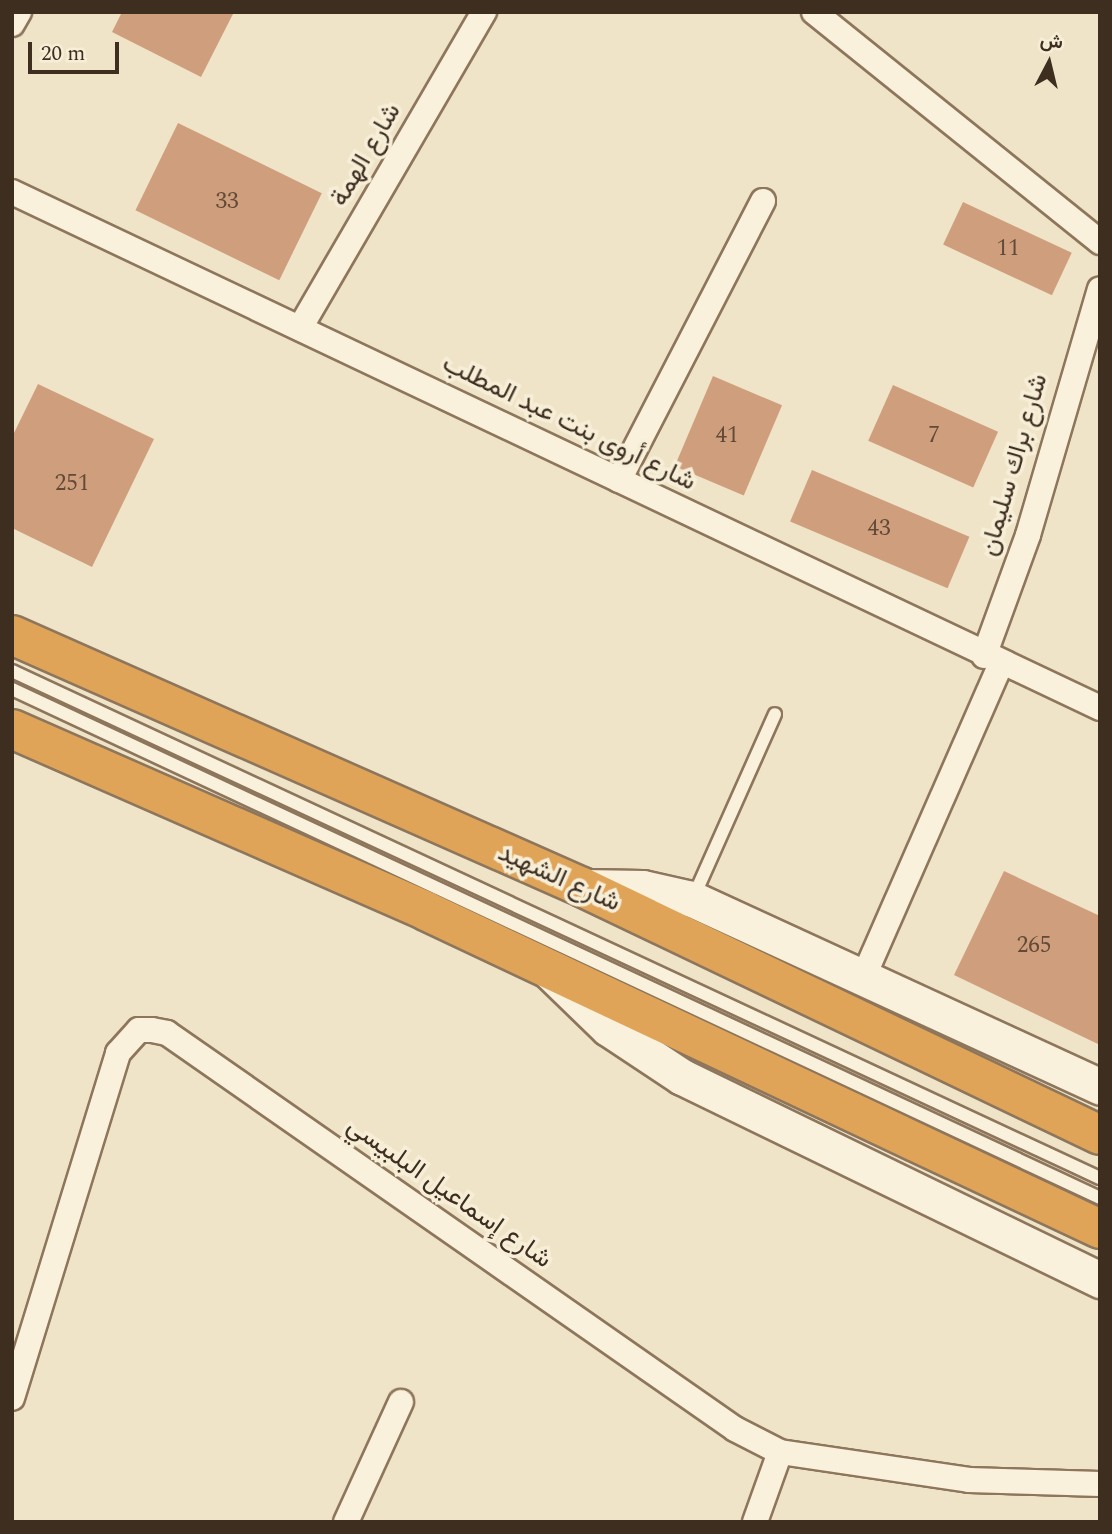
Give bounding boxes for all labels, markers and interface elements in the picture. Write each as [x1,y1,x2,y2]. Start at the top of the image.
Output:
text: ش [1039,26,1065,57]
scale bar [32,28,122,72]
north arrow [1014,28,1084,98]
text: 20 m [41,38,85,70]
street label: شارع الهمة [324,98,408,212]
house number: 33 [216,188,238,216]
house number: 11 [997,235,1019,263]
street label: شارع أروى بنت عبد المطلب [437,348,701,498]
street label: شارع براك سليمان [973,371,1055,559]
house number: 41 [716,422,738,450]
house number: 7 [928,422,940,450]
house number: 251 [55,470,89,498]
house number: 43 [868,515,890,543]
street label: شارع الشهيد [493,837,625,919]
house number: 265 [1017,932,1051,960]
street label: شارع إسماعيل البلبيسي [341,1111,557,1275]

